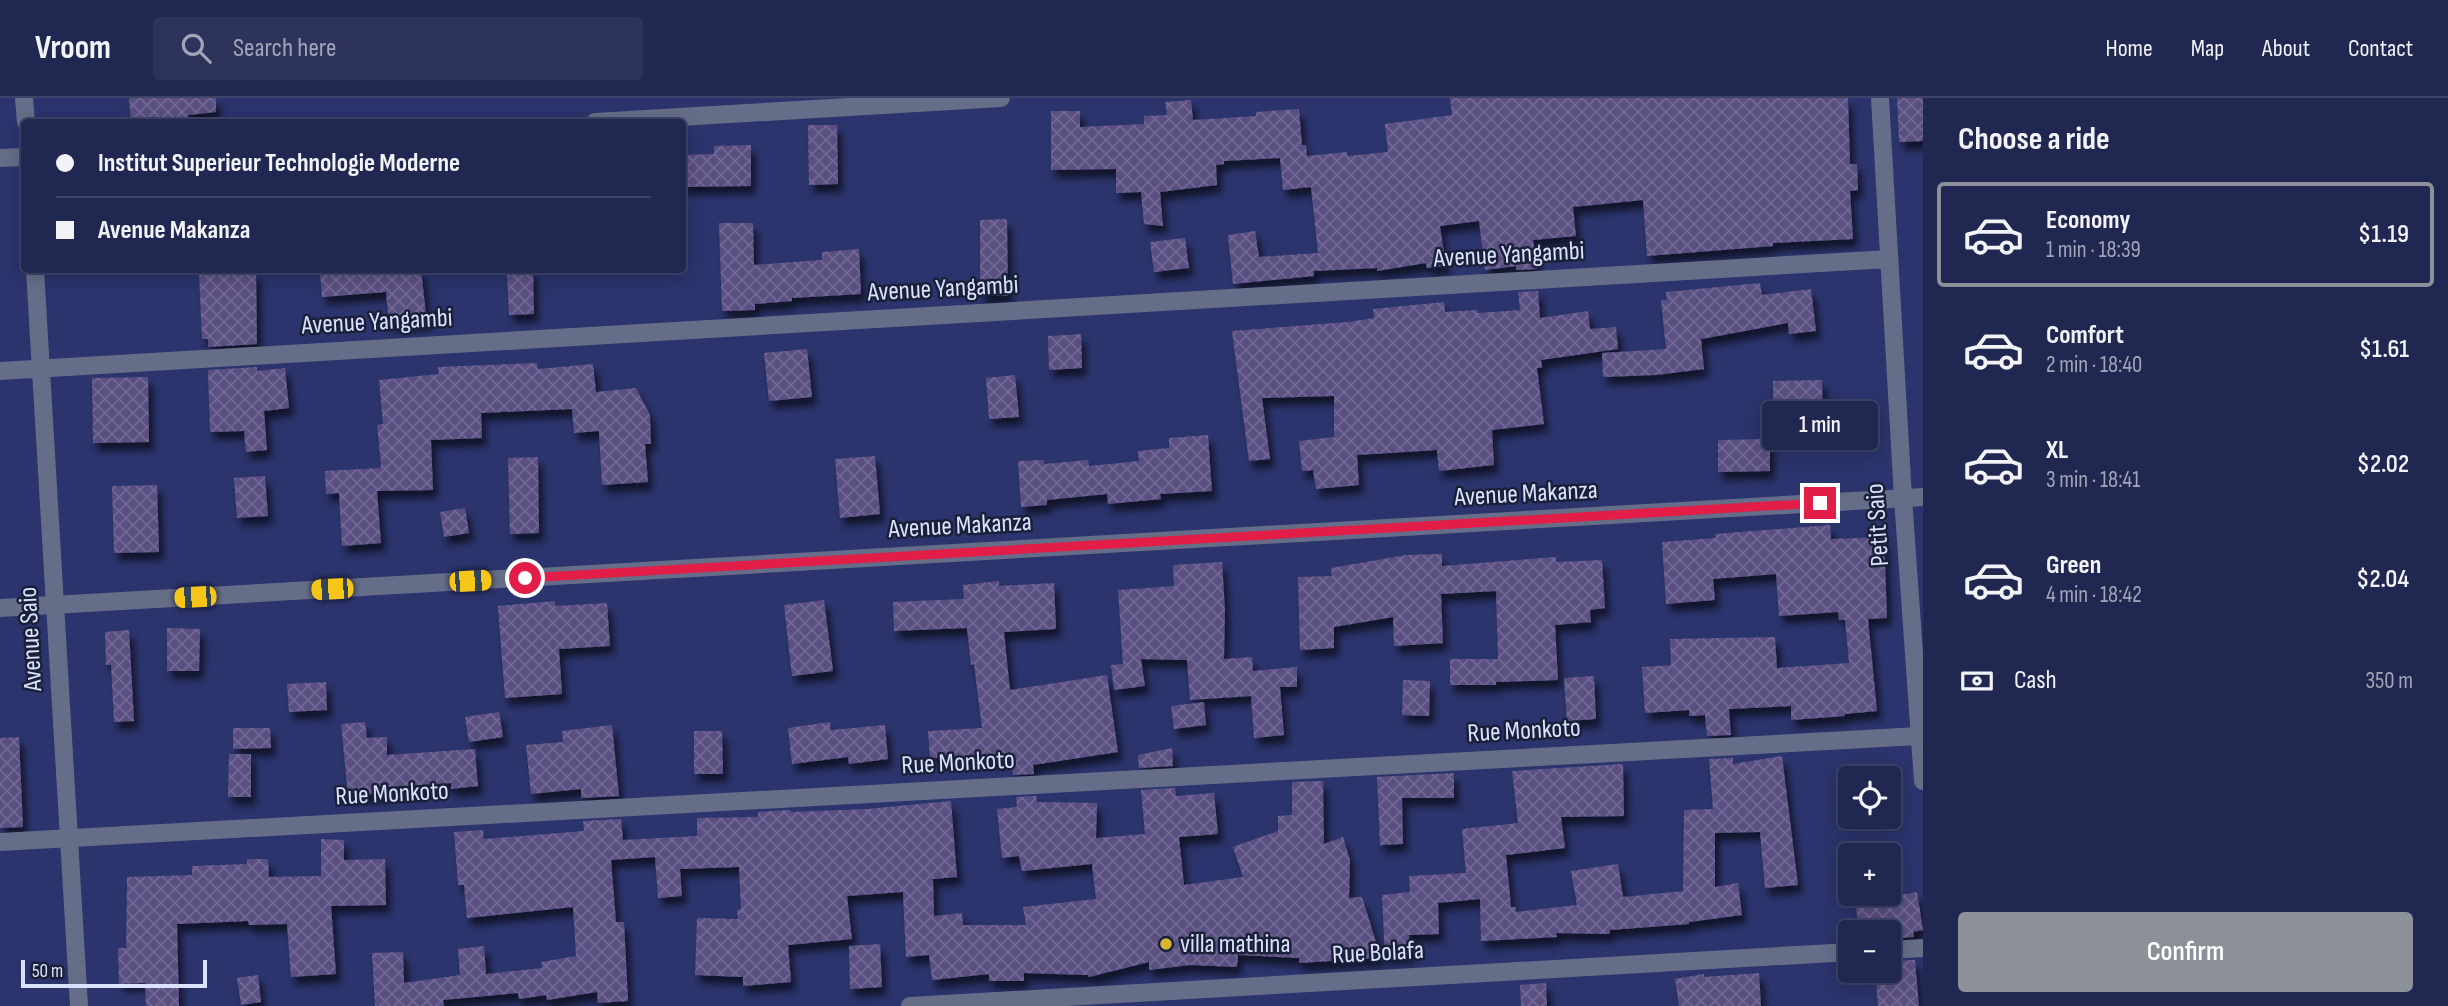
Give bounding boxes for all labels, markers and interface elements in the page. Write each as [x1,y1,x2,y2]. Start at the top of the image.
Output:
search box [153,17,643,80]
text: Vroom [35,28,111,68]
icon: search [177,29,215,67]
text: Search here [233,33,336,64]
text: Home [2105,34,2153,63]
text: Map [2191,34,2224,63]
text: About [2262,34,2310,63]
text: Contact [2348,34,2413,63]
text: Choose a ride [1958,120,2110,159]
text: Institut Superieur Technologie Moderne [98,148,460,179]
icon: car [1962,203,2025,266]
text: Economy [2046,205,2130,236]
text: Avenue Makanza [98,215,250,246]
text: $1.19 [2358,219,2409,250]
street label: Avenue Yangambi [1432,236,1585,274]
text: 1 min · 18:39 [2046,236,2141,264]
street label: Avenue Yangambi [866,270,1019,308]
street label: Avenue Yangambi [300,303,453,341]
icon: car [1962,318,2025,381]
text: Comfort [2046,320,2124,351]
text: $1.61 [2359,334,2409,365]
text: 2 min · 18:40 [2046,351,2142,379]
callout: 1 min [1762,402,1878,450]
text: 1 min [1799,411,1841,439]
icon: car [1962,433,2025,496]
text: XL [2046,435,2068,466]
text: $2.02 [2357,449,2409,480]
text: 3 min · 18:41 [2046,466,2140,494]
street label: Avenue Makanza [1452,475,1599,513]
street label: Petit Saio [1860,483,1896,567]
route end [1804,487,1836,519]
street label: Avenue Makanza [886,507,1033,545]
icon: car [1962,548,2025,611]
text: Green [2046,550,2101,581]
route start [509,562,541,594]
text: $2.04 [2356,564,2409,595]
car [449,569,492,593]
car [311,577,354,601]
text: 4 min · 18:42 [2046,581,2142,609]
car [174,585,217,609]
street label: Avenue Saio [13,586,49,693]
icon: cash [1958,662,1996,700]
text: Cash [2014,665,2057,696]
text: 350 m [2365,667,2413,695]
street label: Rue Monkoto [1466,713,1582,749]
street label: Rue Monkoto [900,745,1016,781]
map controls [1838,766,1901,983]
button: locate [1838,766,1901,829]
street label: Rue Monkoto [334,776,450,812]
button: + [1838,843,1901,906]
button: Confirm [1958,912,2413,992]
button: − [1838,920,1901,983]
place label: villa mathina [1180,929,1290,960]
street label: Rue Bolafa [1331,935,1425,971]
marker: villa mathina [1158,936,1174,952]
scale bar [21,957,206,989]
text: 50 m [32,960,63,983]

